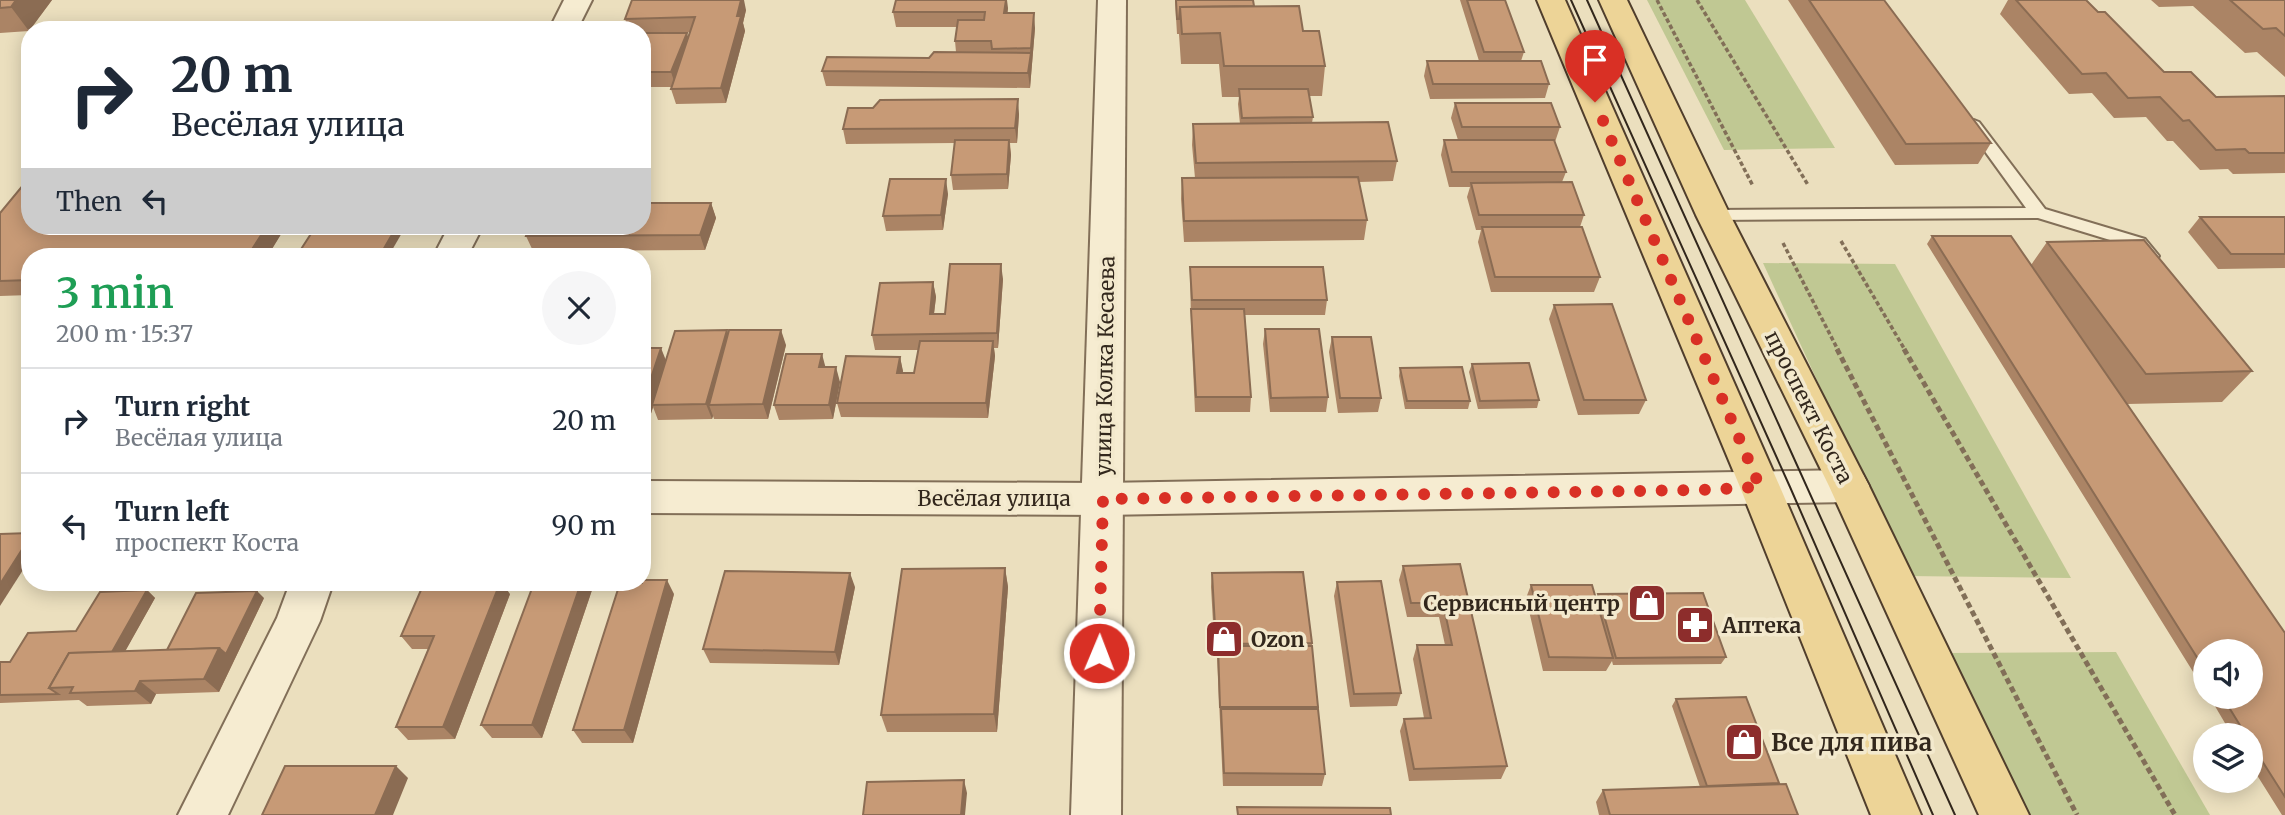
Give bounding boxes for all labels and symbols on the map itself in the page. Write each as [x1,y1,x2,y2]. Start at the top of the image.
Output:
pin [1565,30,1625,102]
street label: улица Колка Кесаева [1090,256,1120,476]
street label: проспект Коста [1759,326,1859,488]
street label: Весёлая улица [917,485,1071,512]
shop icon: Сервисный центр [1626,582,1668,624]
place label: Сервисный центр [1423,590,1620,617]
pharmacy icon: Аптека [1674,604,1716,646]
place label: Аптека [1721,612,1802,639]
position arrow [1062,616,1136,690]
shop icon: Ozon [1203,618,1245,660]
place label: Ozon [1251,626,1305,653]
shop icon: Все для пива [1723,721,1765,763]
place label: Все для пива [1771,727,1932,758]

